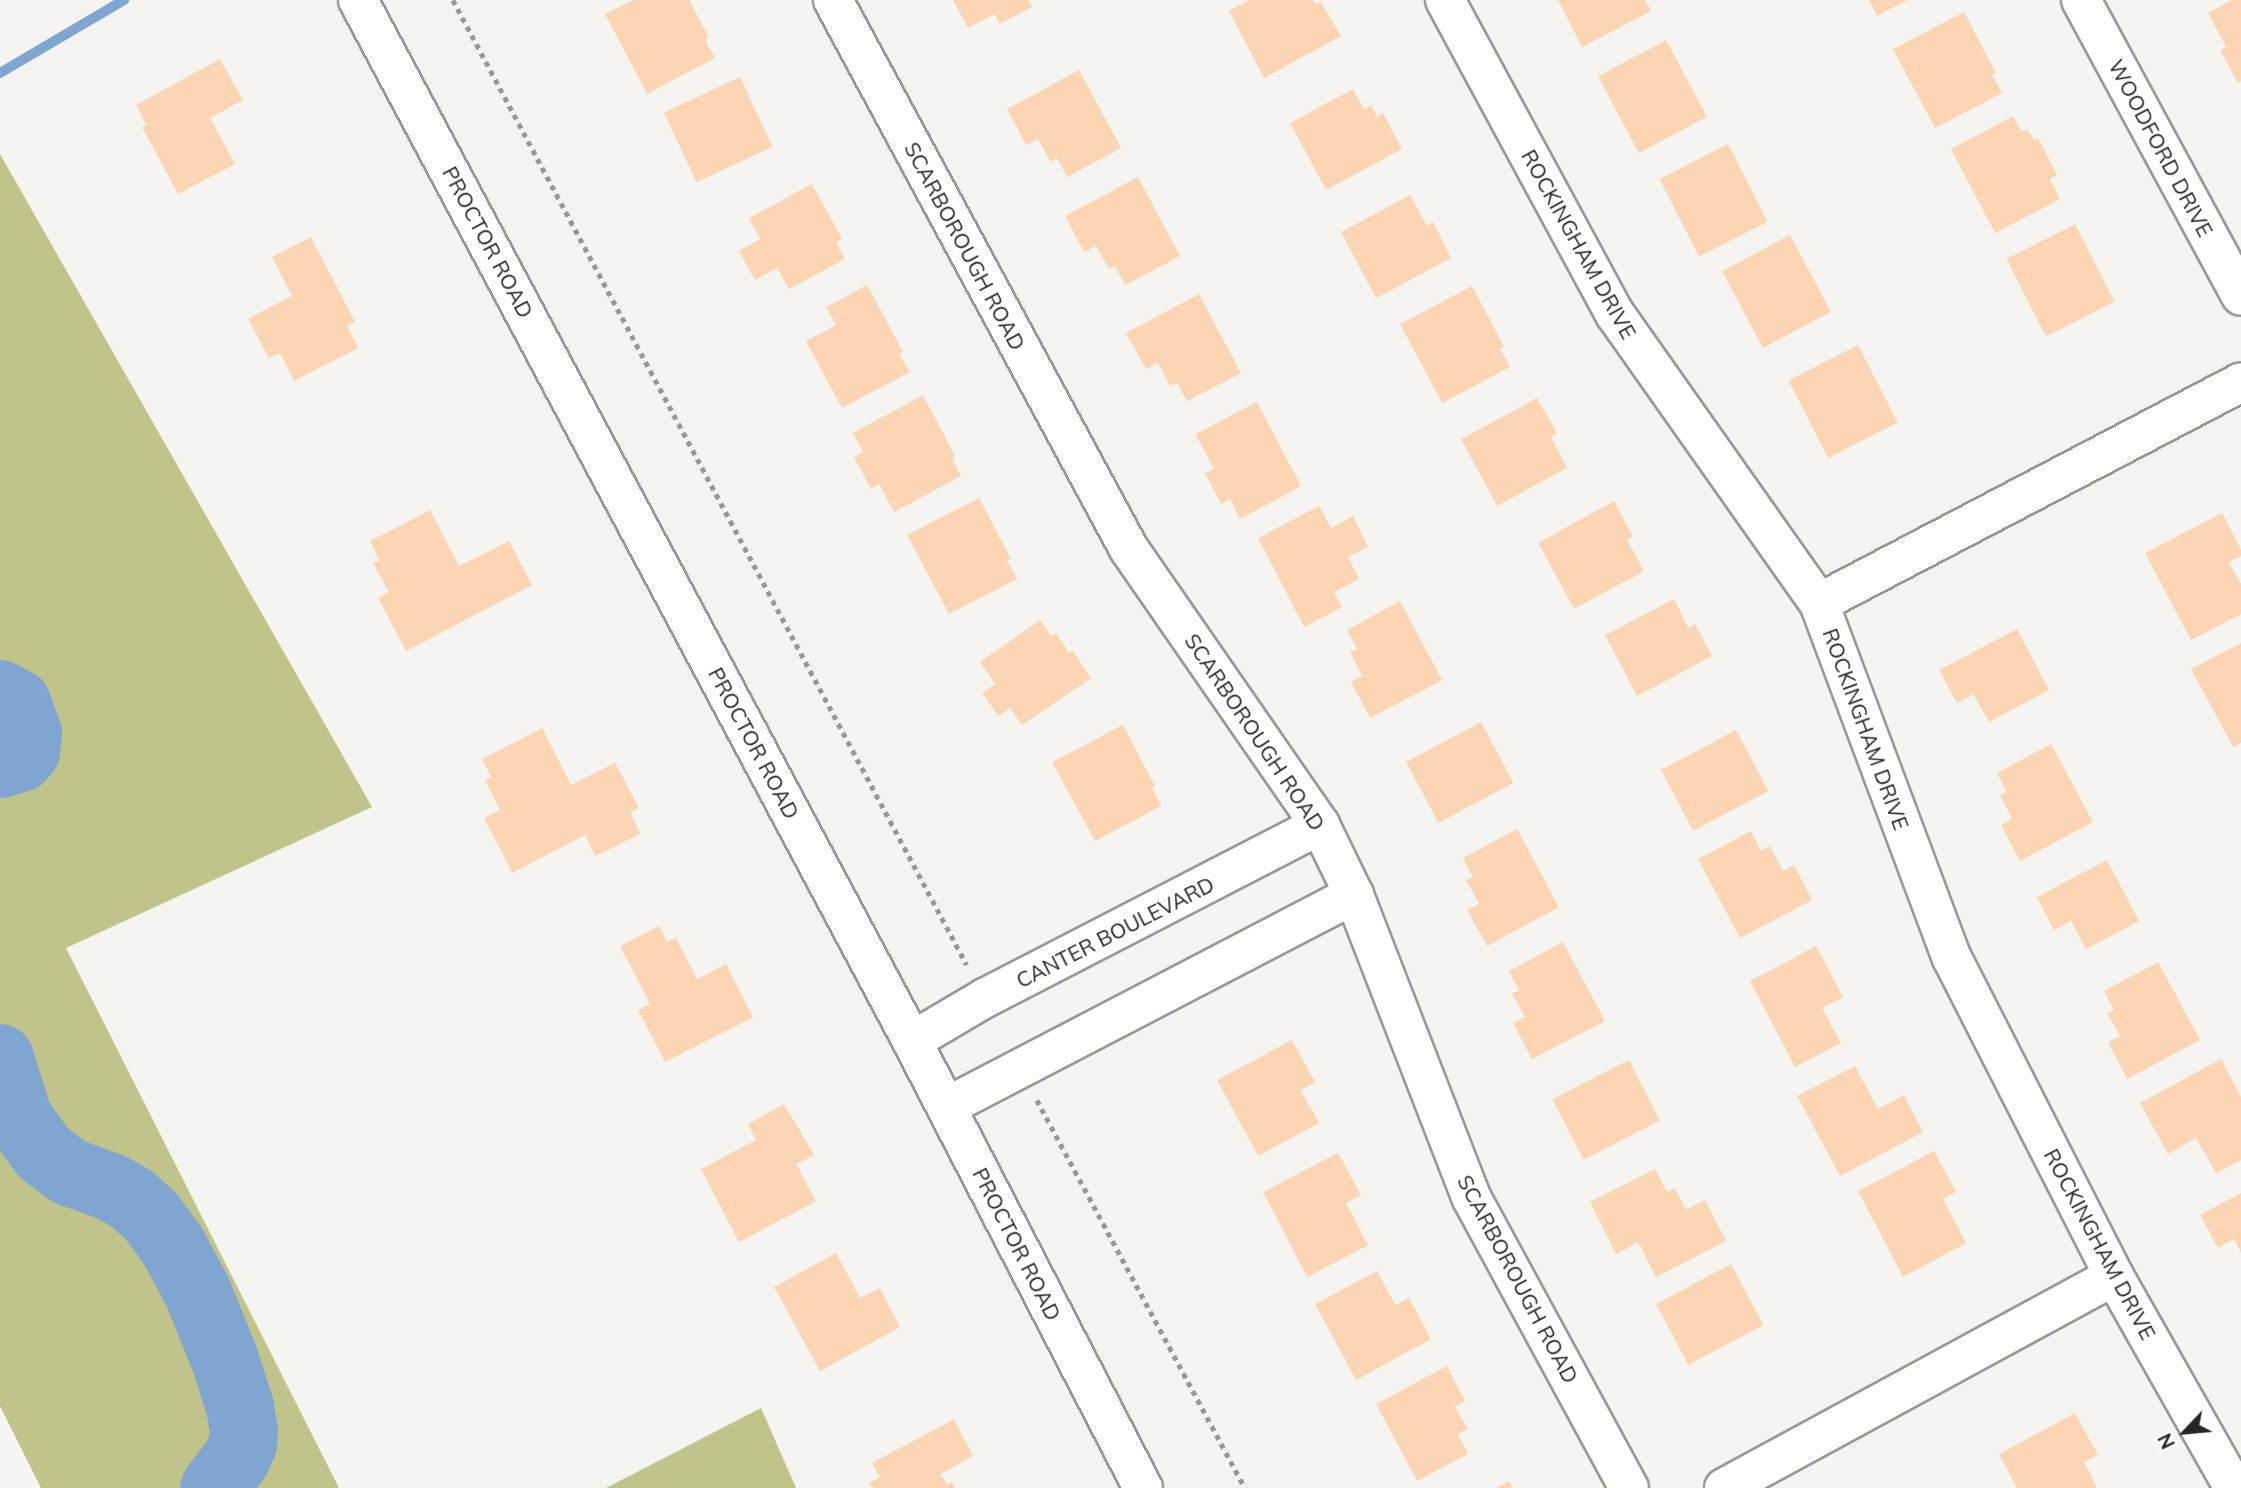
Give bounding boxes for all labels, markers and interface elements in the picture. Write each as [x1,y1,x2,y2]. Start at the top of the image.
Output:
street label: WOODFORD DRIVE [2104,55,2218,241]
street label: SCARBOROUGH ROAD [899,138,1031,354]
street label: ROCKINGHAM DRIVE [1516,145,1642,343]
street label: PROCTOR ROAD [437,162,539,322]
street label: ROCKINGHAM DRIVE [1818,625,1914,833]
street label: SCARBOROUGH ROAD [1180,629,1330,835]
street label: PROCTOR ROAD [703,663,805,823]
street label: CANTER BOULEVARD [1012,871,1218,993]
street label: ROCKINGHAM DRIVE [2039,1144,2161,1344]
street label: PROCTOR ROAD [968,1163,1066,1325]
street label: SCARBOROUGH ROAD [1452,1171,1584,1387]
north arrow [2150,1397,2220,1467]
text: N [2152,1429,2180,1453]

